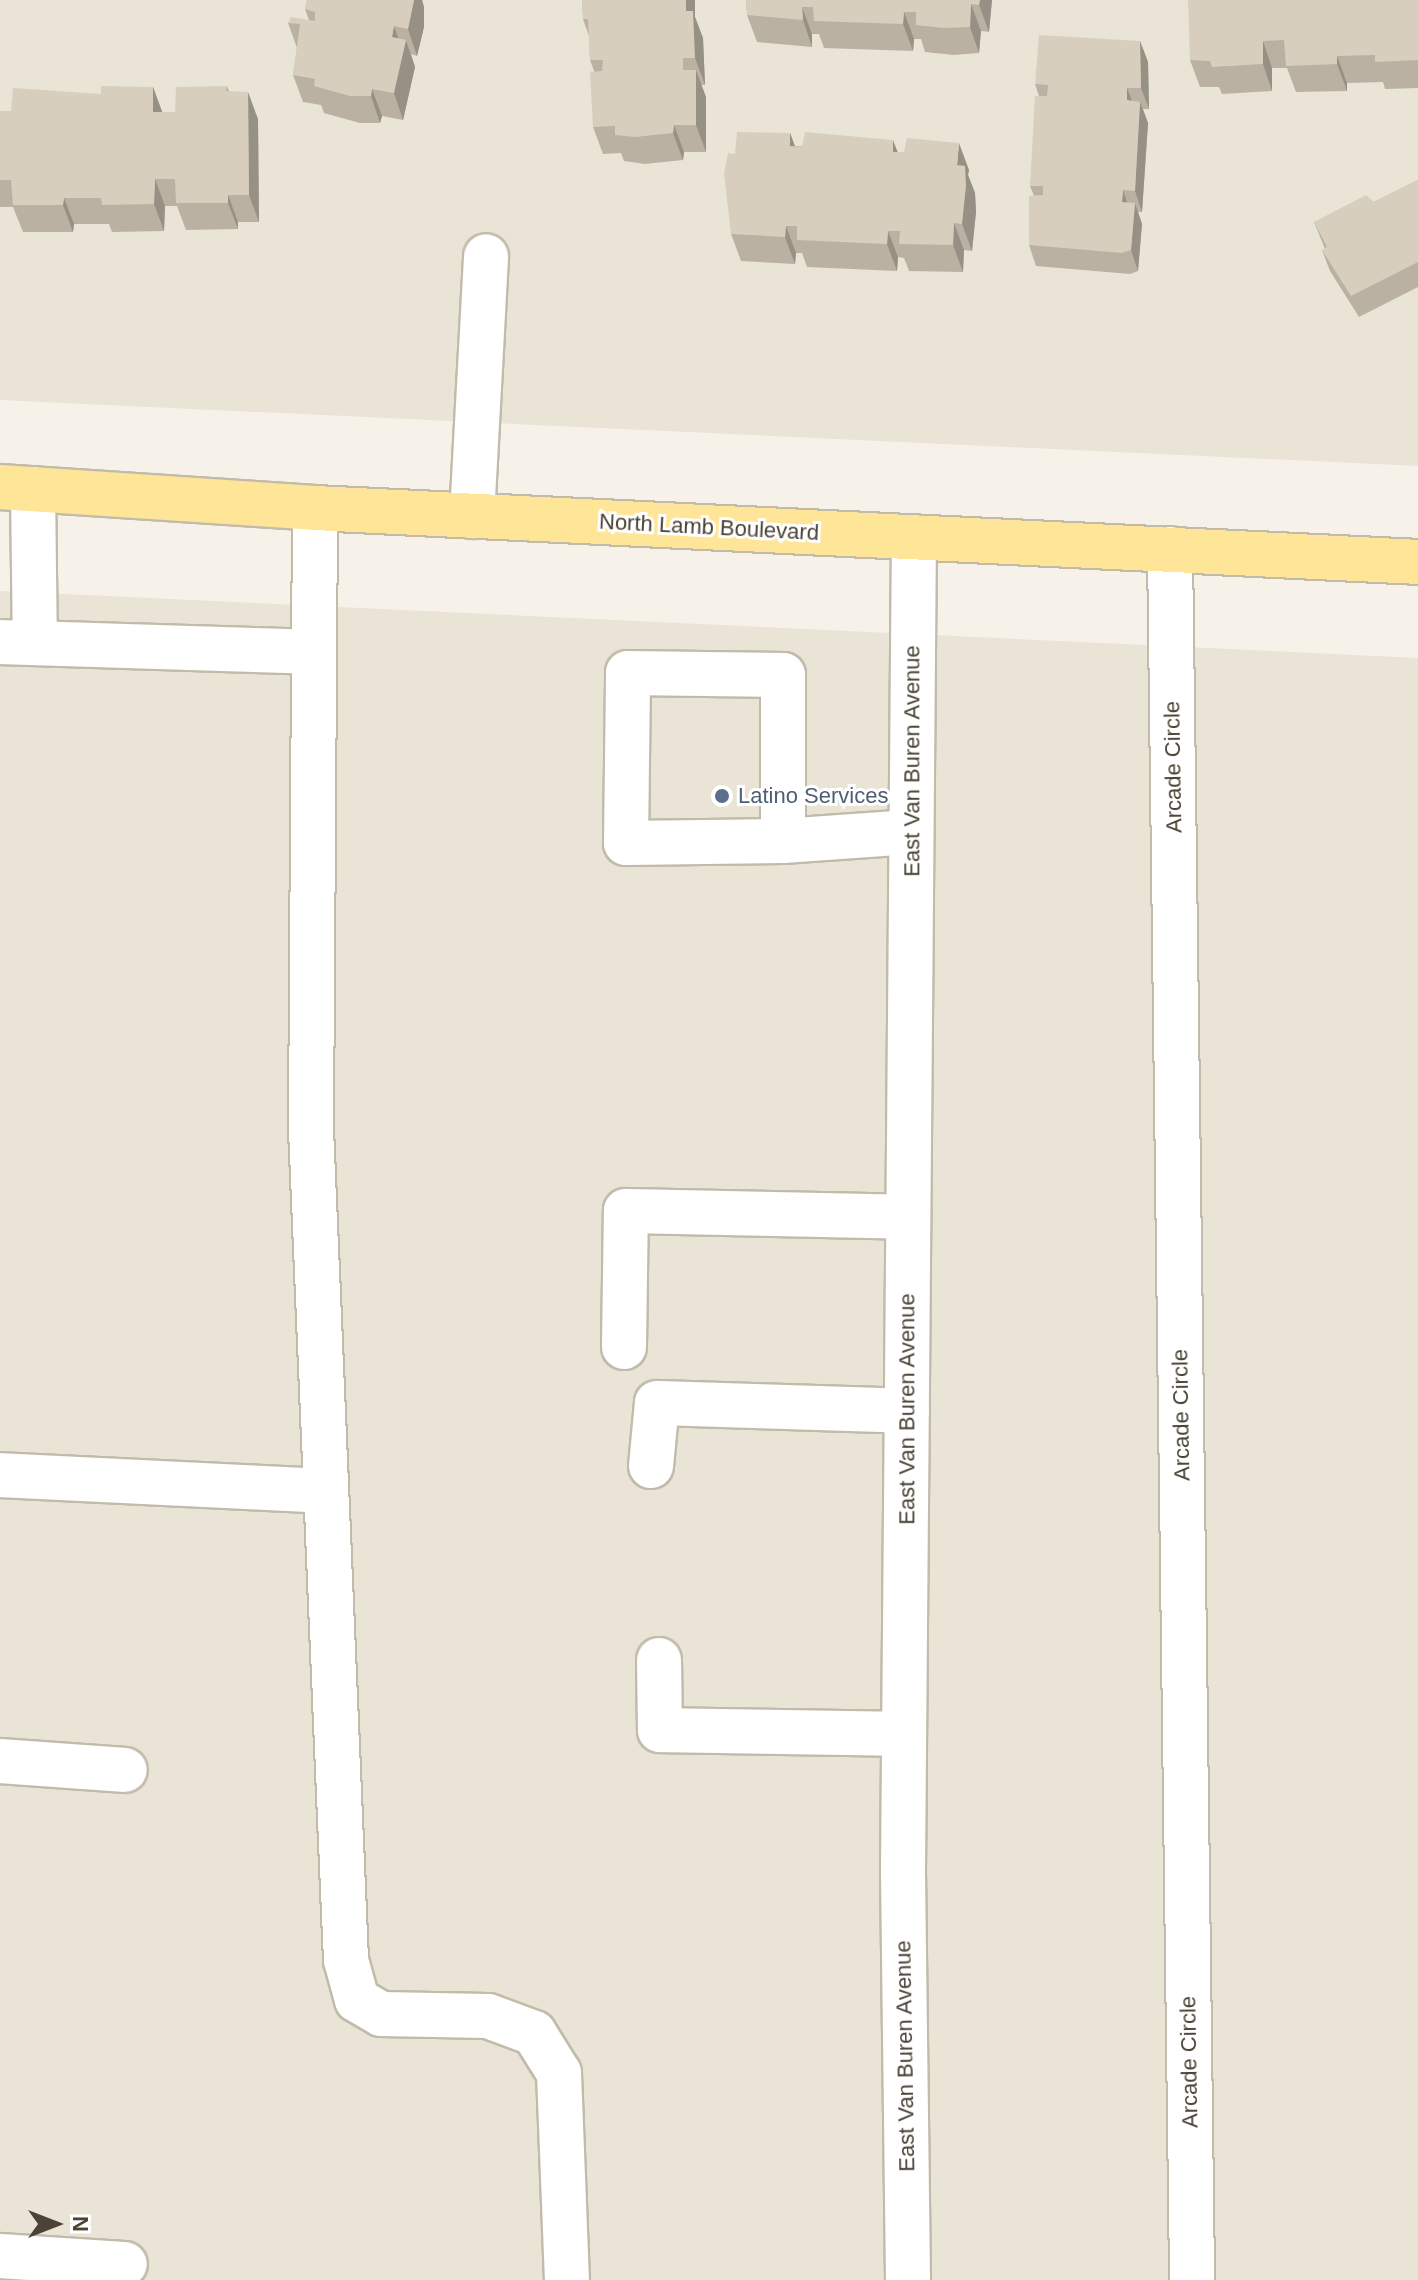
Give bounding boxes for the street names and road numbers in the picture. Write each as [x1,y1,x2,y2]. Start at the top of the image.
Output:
street label: North Lamb Boulevard [598,508,820,546]
street label: East Van Buren Avenue [899,645,925,877]
street label: Arcade Circle [1159,701,1187,833]
street label: East Van Buren Avenue [894,1293,920,1525]
street label: Arcade Circle [1167,1349,1195,1481]
street label: East Van Buren Avenue [890,1939,920,2173]
street label: Arcade Circle [1175,1996,1203,2128]

